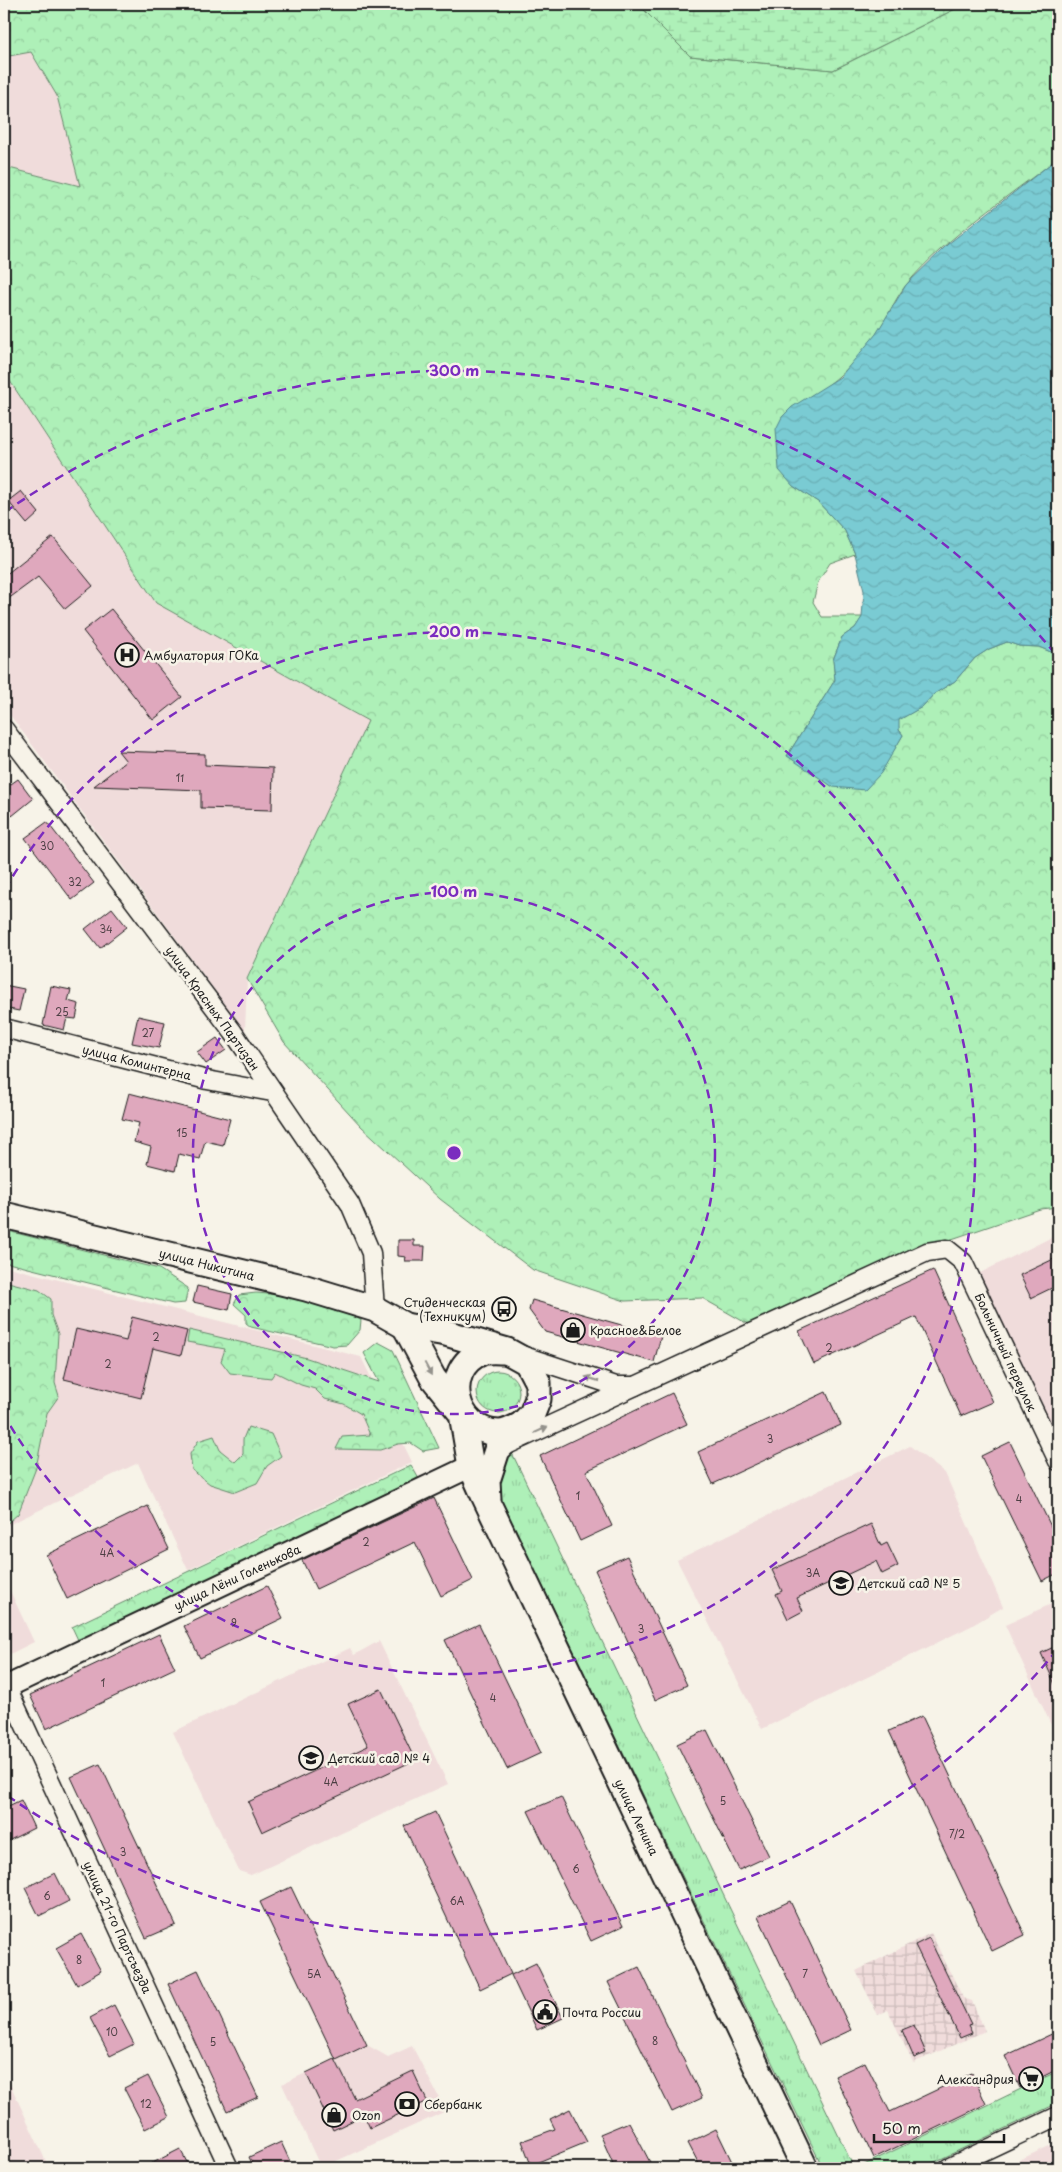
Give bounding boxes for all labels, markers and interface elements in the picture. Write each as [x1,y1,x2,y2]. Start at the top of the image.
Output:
text: 300 m [429,358,479,381]
text: 200 m [429,619,479,642]
hospital icon: Амбулатория ГОКа [114,642,140,668]
place label: Амбулатория ГОКа [144,646,259,664]
house number: 11 [176,770,184,785]
house number: 30 [40,838,54,853]
house number: 32 [68,874,82,889]
text: 100 m [431,879,477,902]
house number: 34 [99,921,113,936]
street label: улица Красных Партизан [162,942,264,1074]
house number: 25 [55,1004,69,1019]
house number: 27 [142,1025,155,1040]
street label: улица Коминтерна [81,1040,194,1084]
house number: 15 [177,1125,187,1140]
centre of rings [445,1144,463,1162]
street label: улица Никитина [157,1243,257,1285]
street label: Больничный переулок [971,1290,1042,1415]
place label: Студенческая (Техникум) [404,1293,486,1325]
bus stop icon: Студенческая (Техникум) [491,1296,517,1322]
shop icon: Красное&Белое [560,1317,586,1343]
place label: Красное&Белое [590,1321,682,1339]
house number: 2 [152,1329,160,1344]
house number: 2 [825,1340,833,1355]
house number: 2 [104,1356,112,1371]
one-way arrow [424,1361,432,1376]
one-way arrow [585,1374,600,1382]
one-way arrow [534,1425,548,1433]
house number: 3 [767,1431,773,1446]
house number: 1 [576,1488,580,1503]
house number: 4 [1016,1491,1023,1506]
house number: 2 [362,1534,370,1549]
street label: улица Лёни Голенькова [171,1539,304,1614]
house number: 4А [100,1545,114,1560]
house number: 3А [806,1565,820,1580]
school or university icon: Детский сад № 5 [828,1570,854,1596]
place label: Детский сад № 5 [857,1574,960,1592]
house number: 9 [231,1615,237,1630]
house number: 3 [638,1621,644,1636]
house number: 1 [101,1675,105,1690]
house number: 4 [490,1690,497,1705]
school or university icon: Детский сад № 4 [298,1745,324,1771]
place label: Детский сад № 4 [327,1749,430,1767]
house number: 4А [324,1774,338,1789]
street label: улица Ленина [611,1776,664,1859]
house number: 5 [720,1793,726,1808]
house number: 7/2 [949,1826,965,1841]
house number: 3 [120,1844,126,1859]
street label: улица 21-го Партсъезда [79,1858,157,1997]
house number: 6 [572,1861,580,1876]
house number: 6 [43,1888,51,1903]
house number: 6А [450,1893,465,1908]
house number: 8 [76,1952,82,1967]
house number: 5А [307,1966,321,1981]
house number: 7 [802,1966,808,1981]
public building icon: Почта России [532,1999,558,2025]
place label: Почта России [562,2003,641,2021]
house number: 10 [106,2024,118,2039]
house number: 8 [652,2033,658,2048]
house number: 5 [210,2034,216,2049]
supermarket icon: Александрия [1018,2066,1044,2092]
place label: Александрия [937,2070,1014,2088]
bank icon: Сбербанк [394,2091,420,2117]
place label: Сбербанк [424,2095,483,2113]
house number: 12 [140,2096,152,2111]
shop icon: Ozon [321,2102,347,2128]
place label: Ozon [352,2106,381,2124]
scale bar [874,2112,1004,2144]
text: 50 m [882,2116,921,2139]

